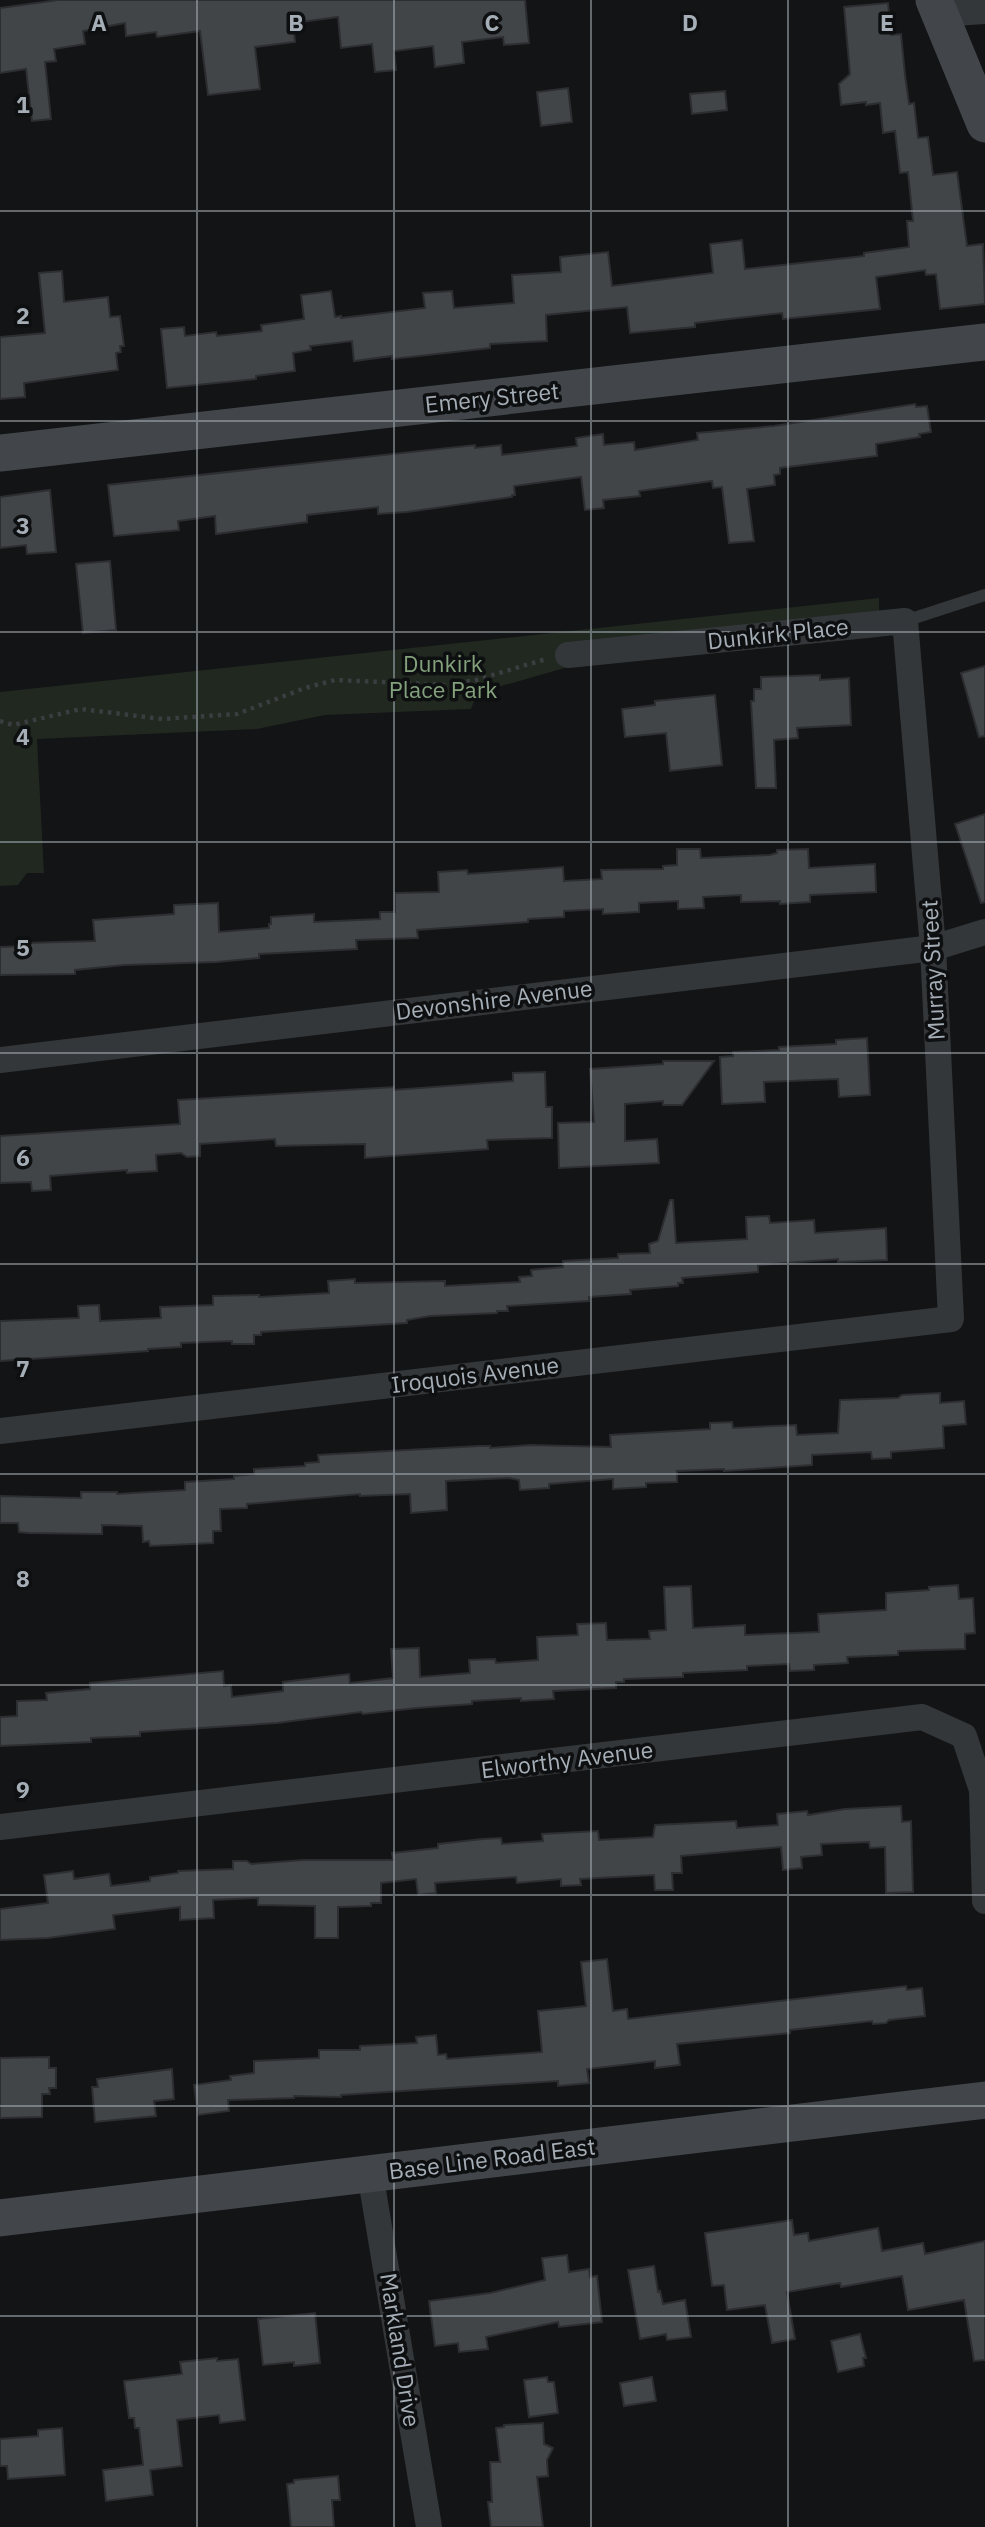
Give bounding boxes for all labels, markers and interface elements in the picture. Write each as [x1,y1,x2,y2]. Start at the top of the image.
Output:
text: A [91,7,107,37]
text: B [288,7,304,37]
text: C [485,7,500,37]
text: D [682,7,698,37]
text: E [880,7,894,37]
text: 1 [16,89,30,119]
text: 2 [16,300,30,330]
street label: Emery Street [423,375,560,419]
text: 3 [16,510,30,540]
street label: Dunkirk Place [706,611,850,655]
park label: Dunkirk Place Park [389,648,497,704]
text: 4 [16,721,30,751]
street label: Murray Street [913,899,951,1041]
text: 5 [16,932,30,962]
street label: Devonshire Avenue [394,972,594,1026]
text: 6 [16,1142,30,1172]
street label: Iroquois Avenue [389,1349,561,1399]
text: 7 [16,1353,30,1383]
text: 8 [16,1563,30,1593]
street label: Elworthy Avenue [479,1734,655,1784]
text: 9 [16,1774,30,1804]
street label: Base Line Road East [387,2130,597,2186]
street label: Markland Drive [374,2271,428,2429]

